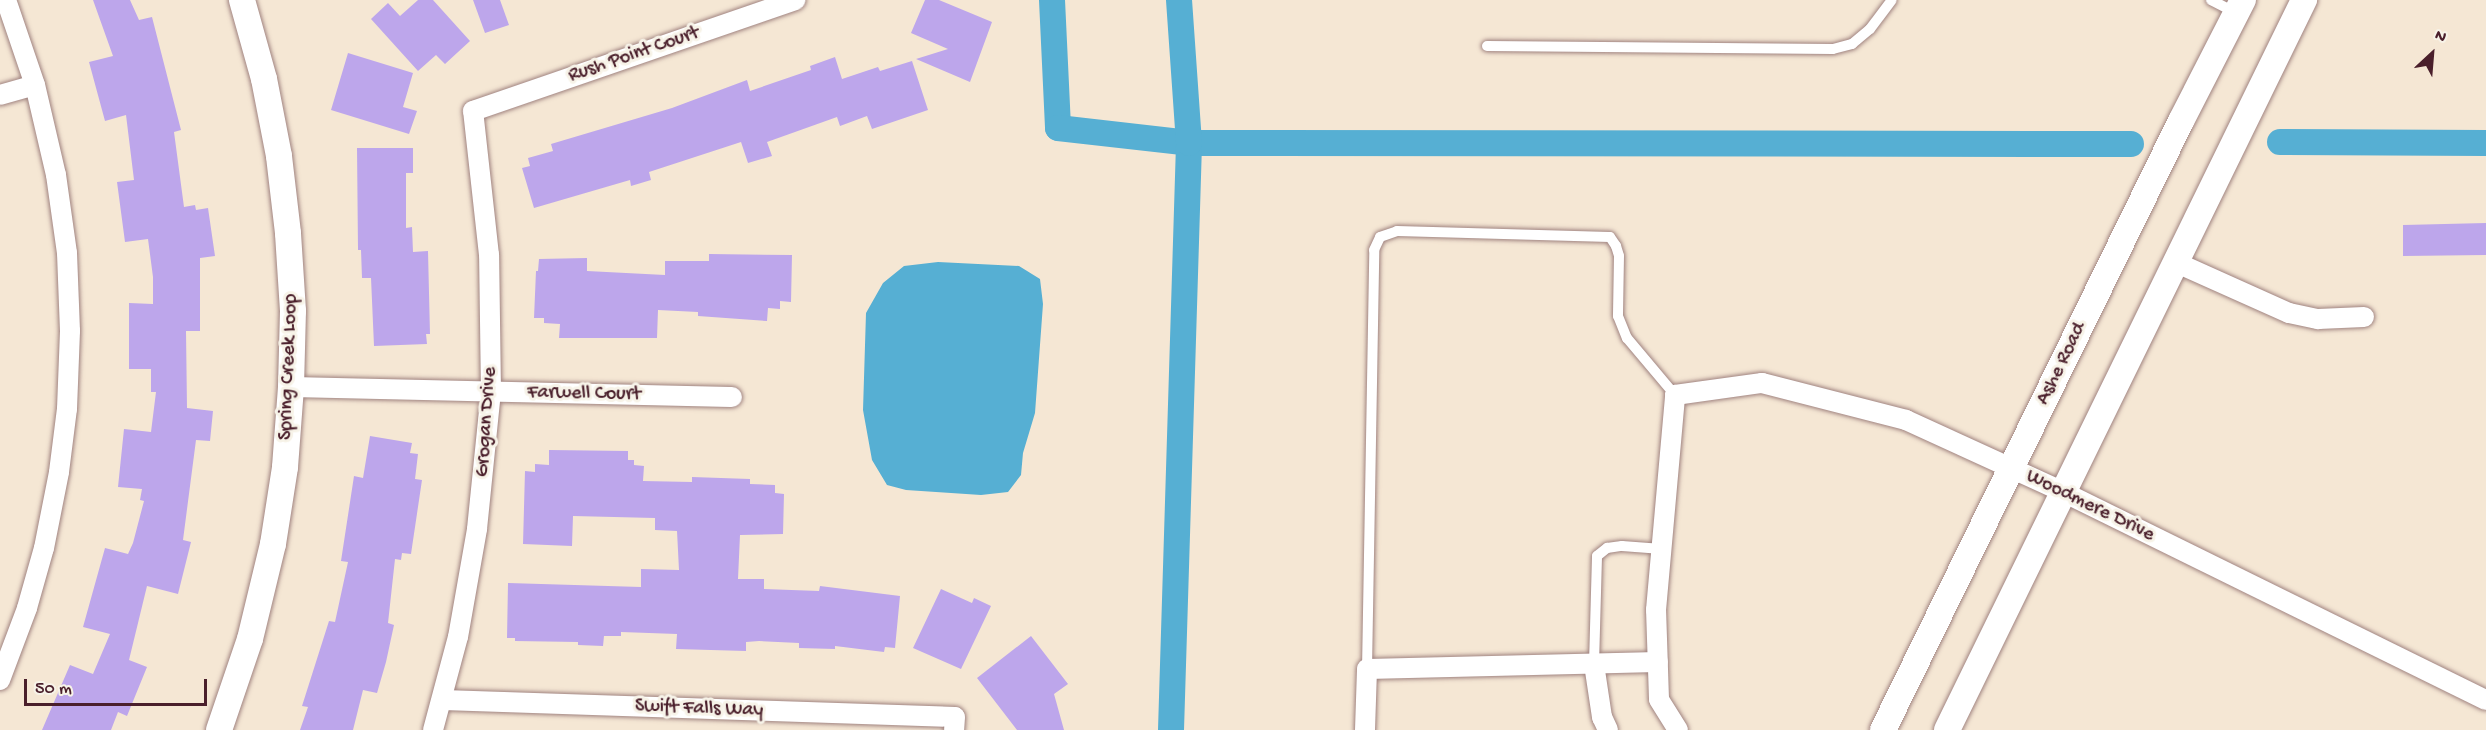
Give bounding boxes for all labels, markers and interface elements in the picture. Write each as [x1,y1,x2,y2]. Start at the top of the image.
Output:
street label: Rush Point Court [565,21,703,89]
north arrow [2402,24,2462,84]
text: N [2431,27,2449,48]
street label: Spring Creek Loop [274,293,304,441]
street label: Ashe Road [2032,319,2092,409]
street label: Grogan Drive [471,366,503,478]
street label: Farwell Court [527,381,641,407]
street label: Woodmere Drive [2022,465,2158,547]
scale bar [27,667,210,705]
text: 50 m [35,679,72,700]
street label: Swift Falls Way [634,695,764,723]

